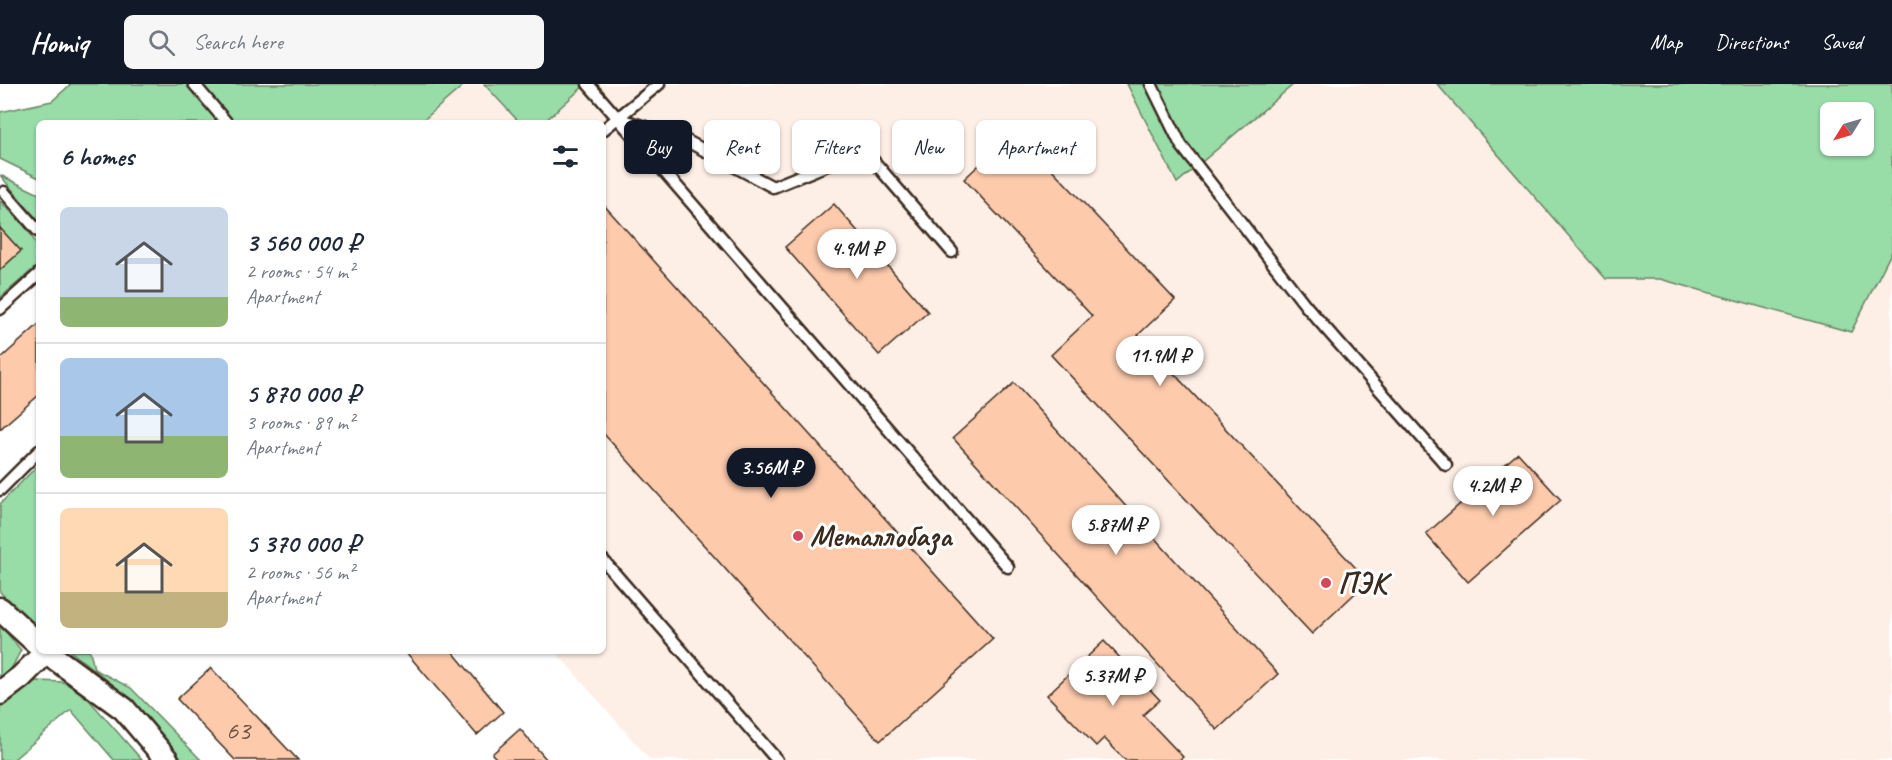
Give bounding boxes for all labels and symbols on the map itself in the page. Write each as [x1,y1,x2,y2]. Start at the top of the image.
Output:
north arrow [1820,102,1874,156]
pin: 4.9M ₽ [808,229,906,280]
pin: 11.9M ₽ [1105,336,1215,387]
pin: 3.56M ₽ [716,448,826,499]
pin: 4.2M ₽ [1444,466,1542,517]
pin: 5.87M ₽ [1061,505,1171,556]
place label: Металлобаза [810,517,954,556]
marker: Металлобаза [791,529,805,543]
place label: ПЭК [1338,564,1392,602]
marker: ПЭК [1319,576,1333,590]
pin: 5.37M ₽ [1058,656,1168,707]
house number: 63 [226,713,252,747]

